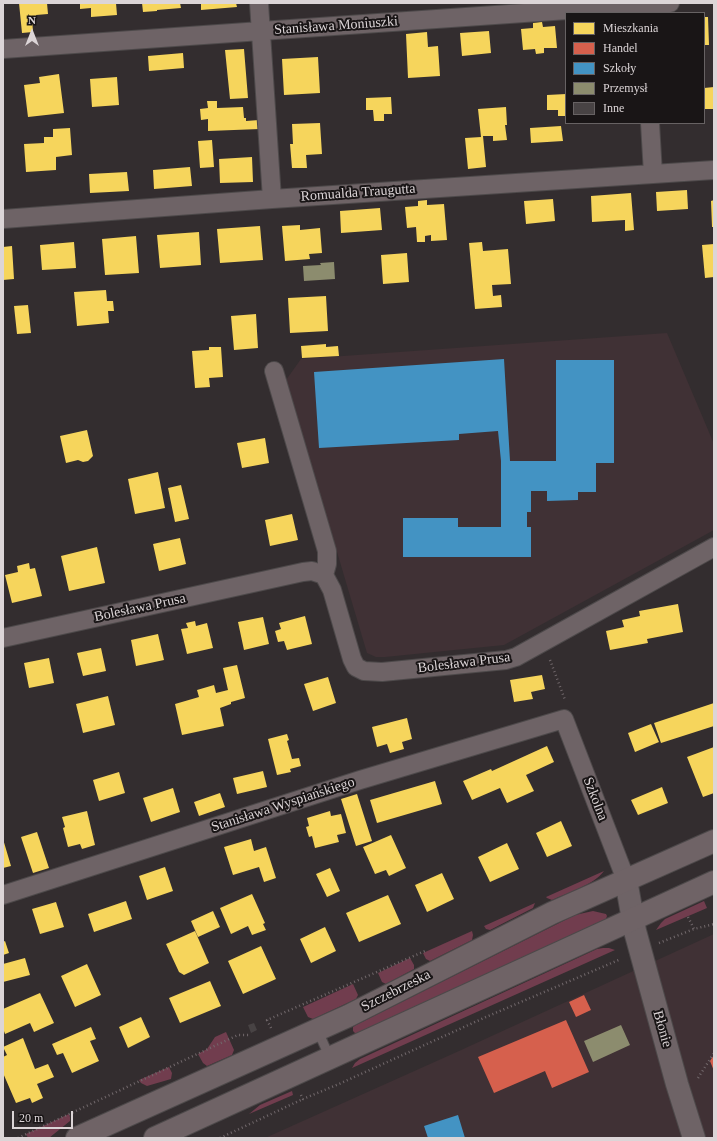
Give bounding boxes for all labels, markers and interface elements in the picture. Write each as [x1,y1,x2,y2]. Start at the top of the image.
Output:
north arrow [12,12,52,52]
legend [565,12,705,124]
street label: Stanisława Moniuszki [274,13,398,39]
text: N [28,14,36,26]
text: Mieszkania [603,21,658,35]
text: Handel [603,41,638,55]
text: Szkoły [603,61,636,75]
text: Przemysł [603,81,648,95]
text: Inne [603,101,624,115]
street label: Romualda Traugutta [300,181,416,205]
street label: Bolesława Prusa [93,590,187,626]
street label: Bolesława Prusa [417,649,511,677]
street label: Stanisława Wyspiańskiego [209,774,357,836]
street label: Szkolna [579,775,611,823]
street label: Szczebrzeska [359,966,433,1016]
street label: Błonie [649,1009,675,1049]
scale bar [14,1103,75,1129]
text: 20 m [19,1111,43,1125]

